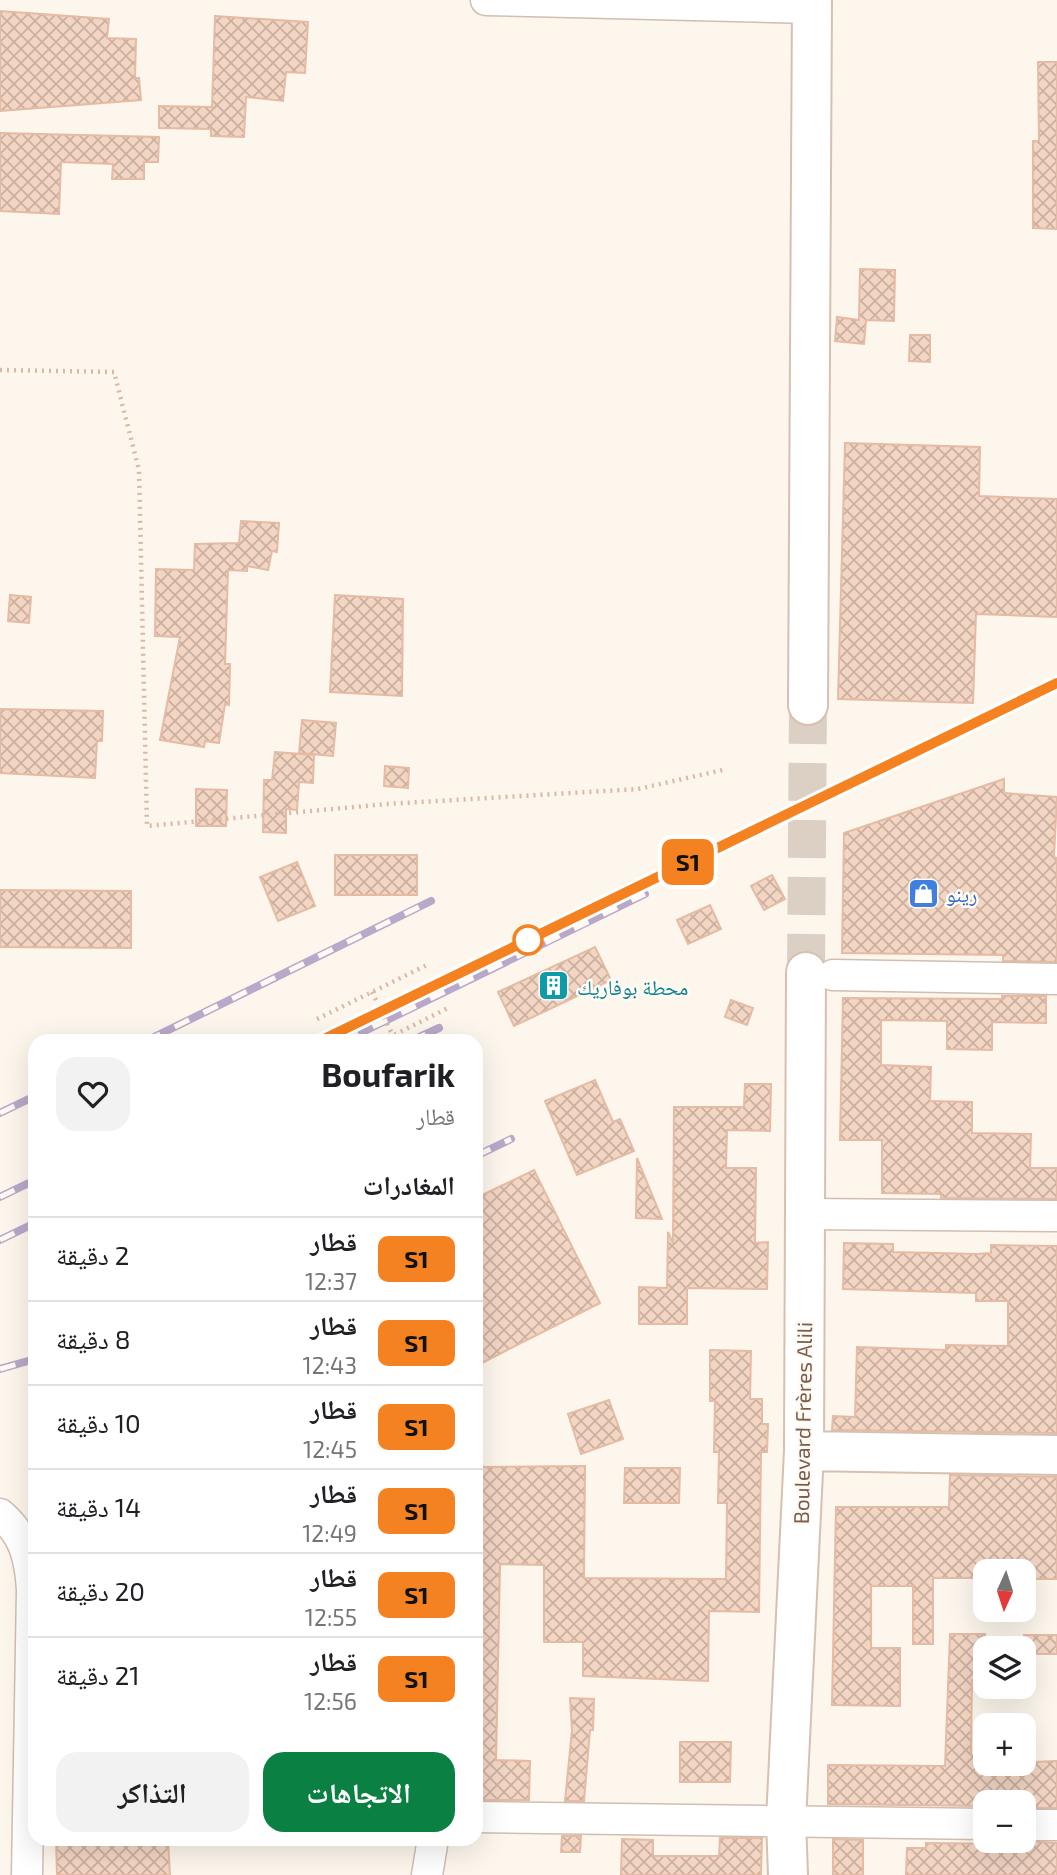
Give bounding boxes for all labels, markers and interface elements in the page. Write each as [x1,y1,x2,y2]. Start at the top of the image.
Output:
line badge: S1 [656,839,720,885]
text: S1 [676,847,700,876]
shop icon: رينو [906,876,940,910]
place label: رينو [946,881,977,906]
unlabelled marker [513,925,543,955]
building icon: محطة بوفاريك [537,969,571,1003]
place label: محطة بوفاريك [577,974,688,999]
text: Boufarik [321,1054,455,1094]
button: heart [56,1057,130,1131]
text: قطار [416,1102,455,1130]
text: المغادرات [363,1169,455,1200]
text: قطار [310,1225,357,1256]
text: 2 دقيقة [56,1239,129,1270]
text: S1 [404,1244,429,1273]
text: 12:37 [305,1267,357,1295]
text: قطار [310,1309,357,1340]
street label: Boulevard Frères Alili [788,1322,816,1524]
text: 8 دقيقة [56,1323,130,1354]
text: S1 [404,1328,429,1357]
text: 12:43 [303,1351,357,1379]
text: قطار [310,1393,357,1424]
text: 10 دقيقة [56,1407,141,1438]
text: S1 [404,1412,429,1441]
text: 12:45 [303,1435,357,1463]
text: قطار [310,1477,357,1508]
text: 14 دقيقة [56,1491,141,1522]
text: S1 [404,1496,429,1525]
text: 12:49 [302,1519,357,1547]
north arrow [973,1559,1036,1622]
map controls [973,1559,1036,1853]
text: قطار [310,1561,357,1592]
text: 20 دقيقة [56,1575,145,1606]
text: S1 [404,1580,429,1609]
text: 12:55 [305,1603,357,1631]
button: layers [973,1636,1036,1699]
text: قطار [310,1645,357,1676]
text: 21 دقيقة [56,1659,140,1690]
text: S1 [404,1664,429,1693]
text: 12:56 [304,1687,357,1715]
button: + [973,1713,1036,1776]
button: التذاكر [56,1752,249,1832]
button: الاتجاهات [263,1752,455,1832]
button: − [973,1790,1036,1853]

